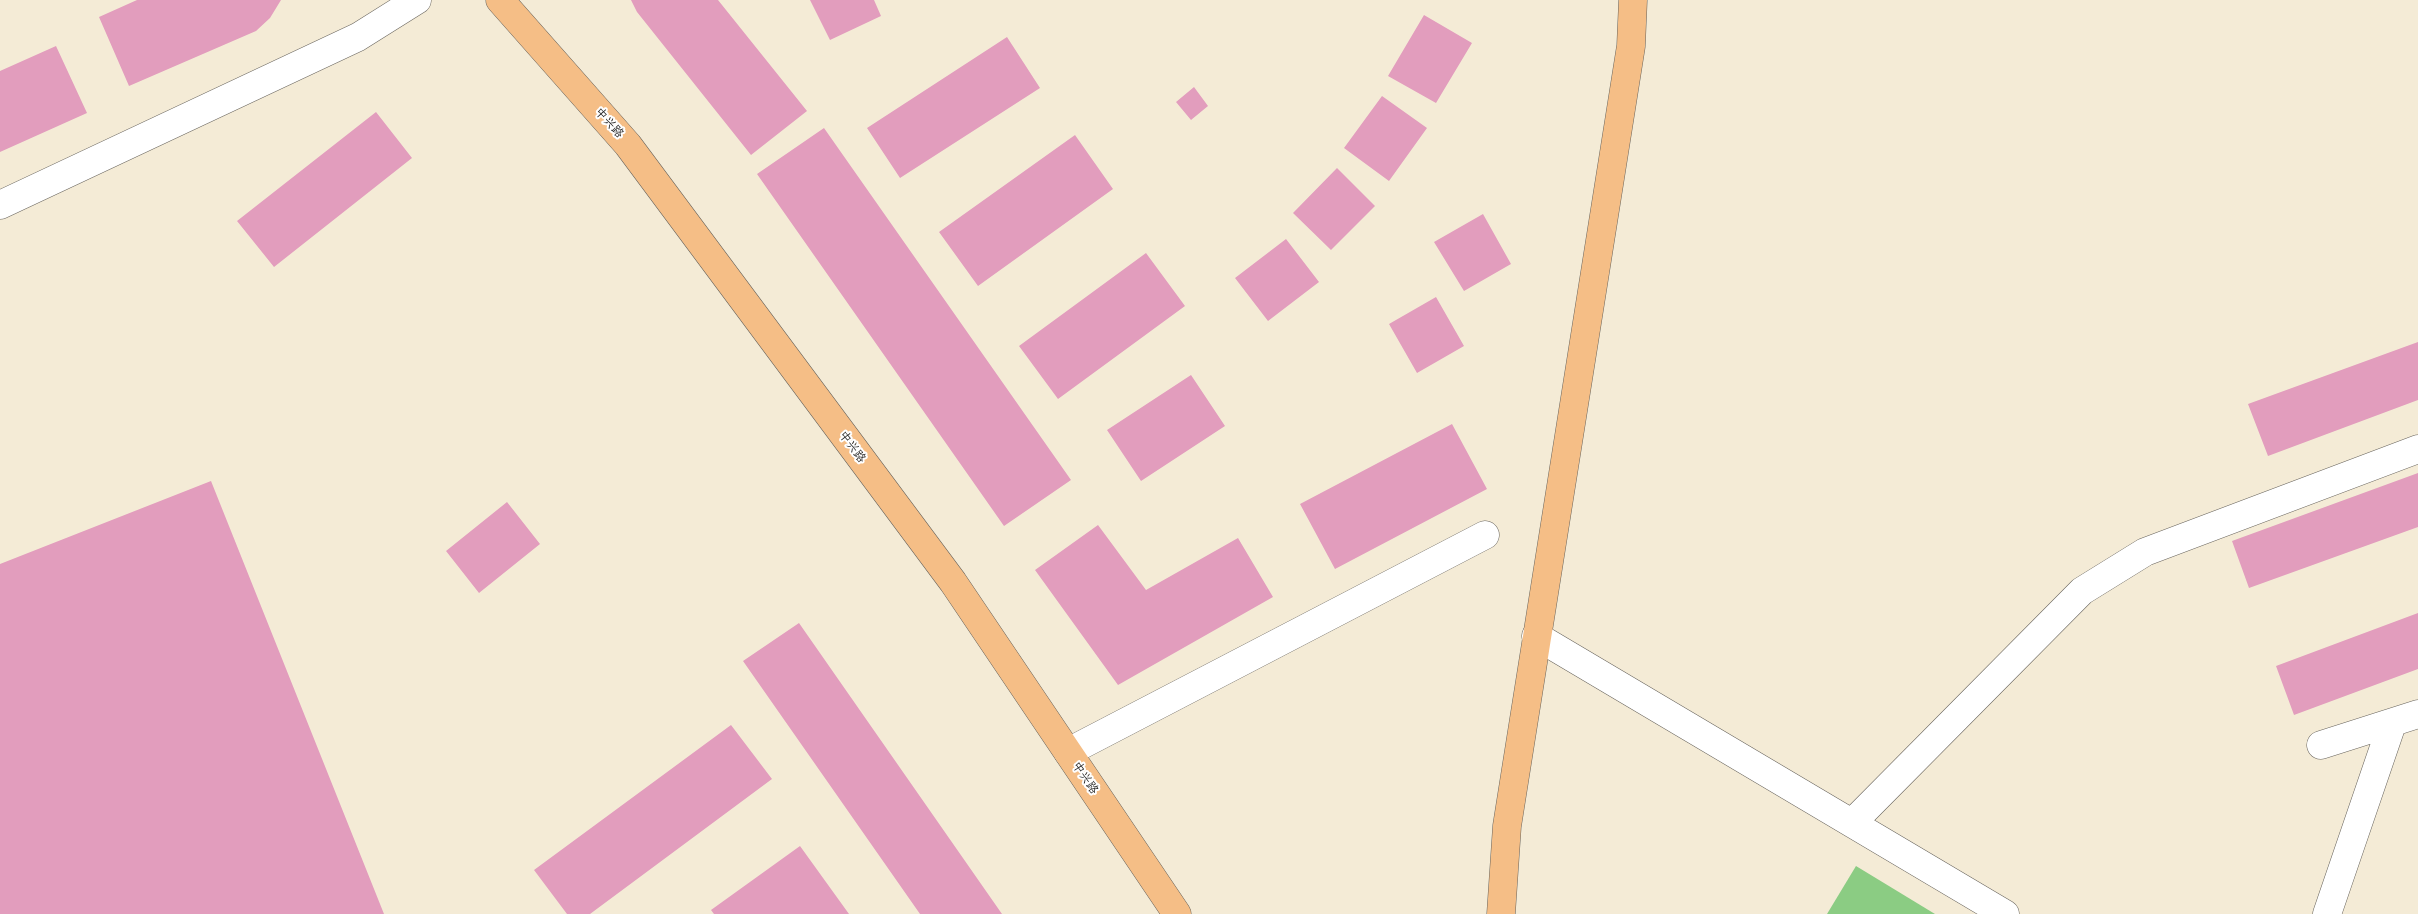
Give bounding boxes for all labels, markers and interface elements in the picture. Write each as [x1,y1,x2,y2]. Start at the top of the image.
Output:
street label: 中兴路 [592,105,626,141]
street label: 中兴路 [835,428,869,466]
street label: 中兴路 [1069,759,1101,797]

